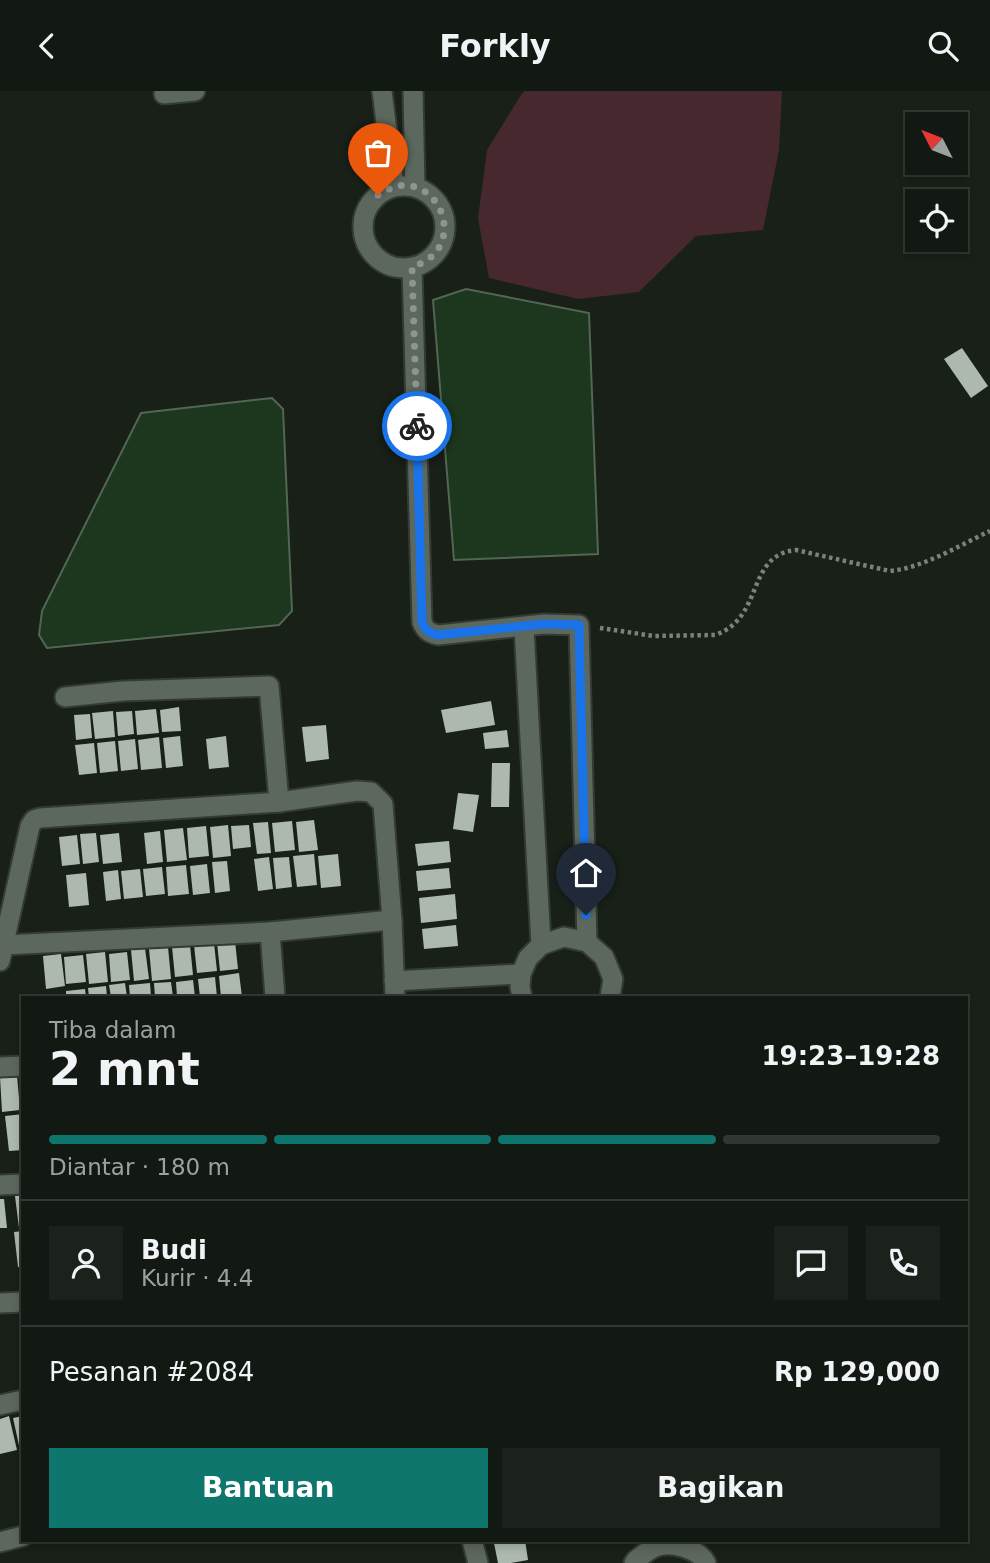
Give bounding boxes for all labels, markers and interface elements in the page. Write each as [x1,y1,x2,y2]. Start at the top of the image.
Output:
icon: back [28,27,66,65]
text: Forkly [439,27,551,65]
icon: search [924,27,962,65]
north arrow [905,112,968,175]
map controls [905,112,968,252]
pin [348,123,408,195]
icon: bag [359,134,397,172]
button: locate [905,189,968,252]
courier [382,391,452,461]
icon: bike [398,407,436,445]
pin [556,843,616,915]
icon: home [567,854,605,892]
text: Tiba dalam [49,1017,176,1043]
text: 19:23–19:28 [761,1041,940,1071]
text: 2 mnt [49,1042,200,1096]
text: Diantar · 180 m [49,1154,230,1180]
button: person [49,1226,123,1300]
button: chat [774,1226,848,1300]
button: phone [866,1226,940,1300]
text: Budi [141,1235,207,1265]
text: Kurir · 4.4 [141,1265,253,1291]
text: Pesanan #2084 [49,1357,254,1387]
text: Rp 129,000 [774,1357,940,1387]
button: Bantuan [49,1448,488,1528]
button: Bagikan [502,1448,940,1528]

